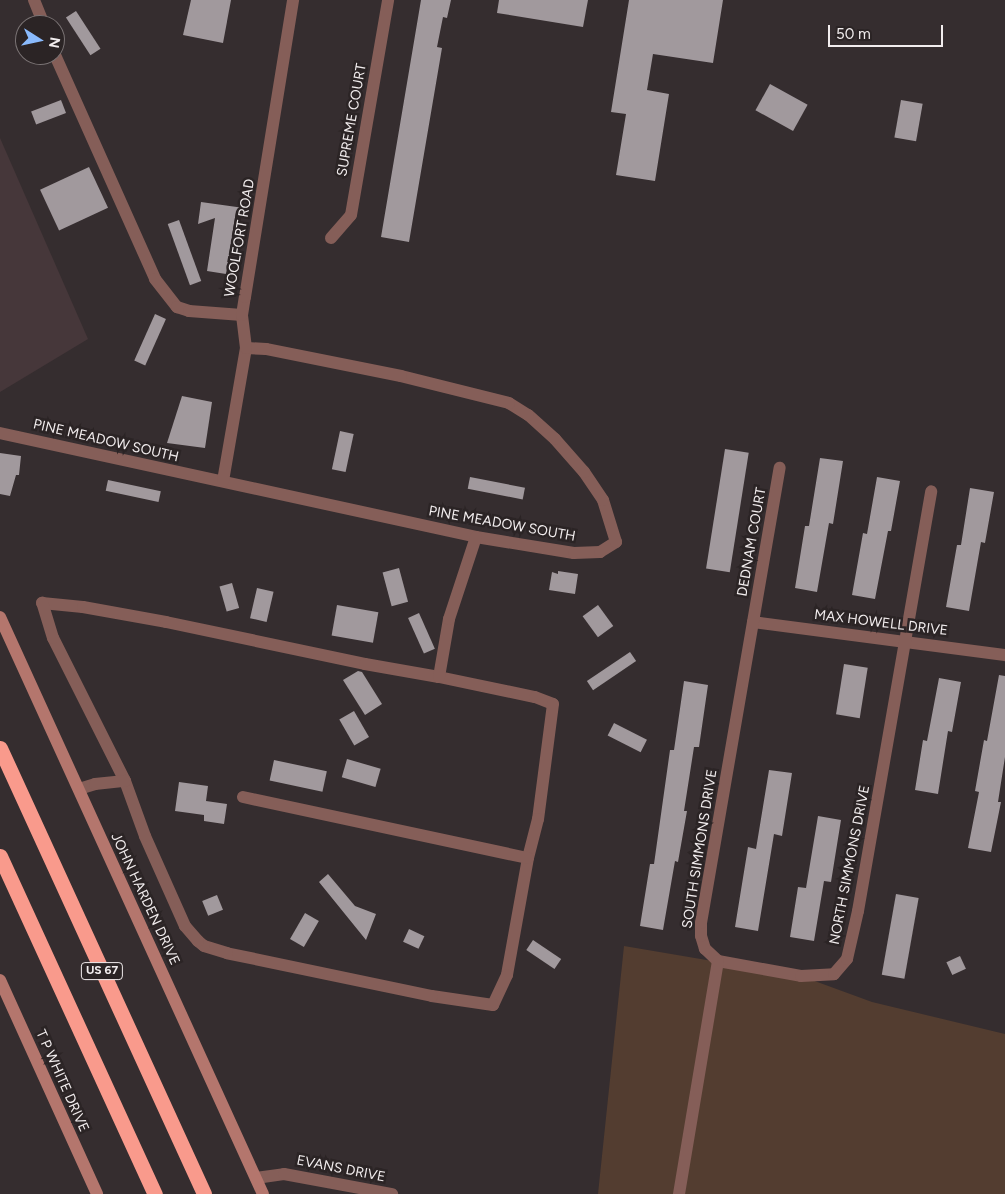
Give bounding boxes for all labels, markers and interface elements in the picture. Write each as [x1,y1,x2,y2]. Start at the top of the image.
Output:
north arrow [15,15,65,65]
scale bar [830,15,945,47]
text: 50 m [836,25,871,43]
text: N [45,36,64,49]
street label: SUPREME COURT [334,62,370,178]
street label: WOOLFORT ROAD [221,178,259,298]
street label: PINE MEADOW SOUTH [32,416,180,466]
street label: DEDNAM COURT [734,486,770,598]
street label: PINE MEADOW SOUTH [427,503,577,545]
street label: MAX HOWELL DRIVE [813,606,949,640]
street label: SOUTH SIMMONS DRIVE [679,768,721,930]
street label: NORTH SIMMONS DRIVE [826,784,874,946]
street label: JOHN HARDEN DRIVE [107,830,183,968]
road number: US 67 [81,961,123,980]
street label: T P WHITE DRIVE [32,1027,92,1135]
street label: EVANS DRIVE [295,1152,387,1186]

